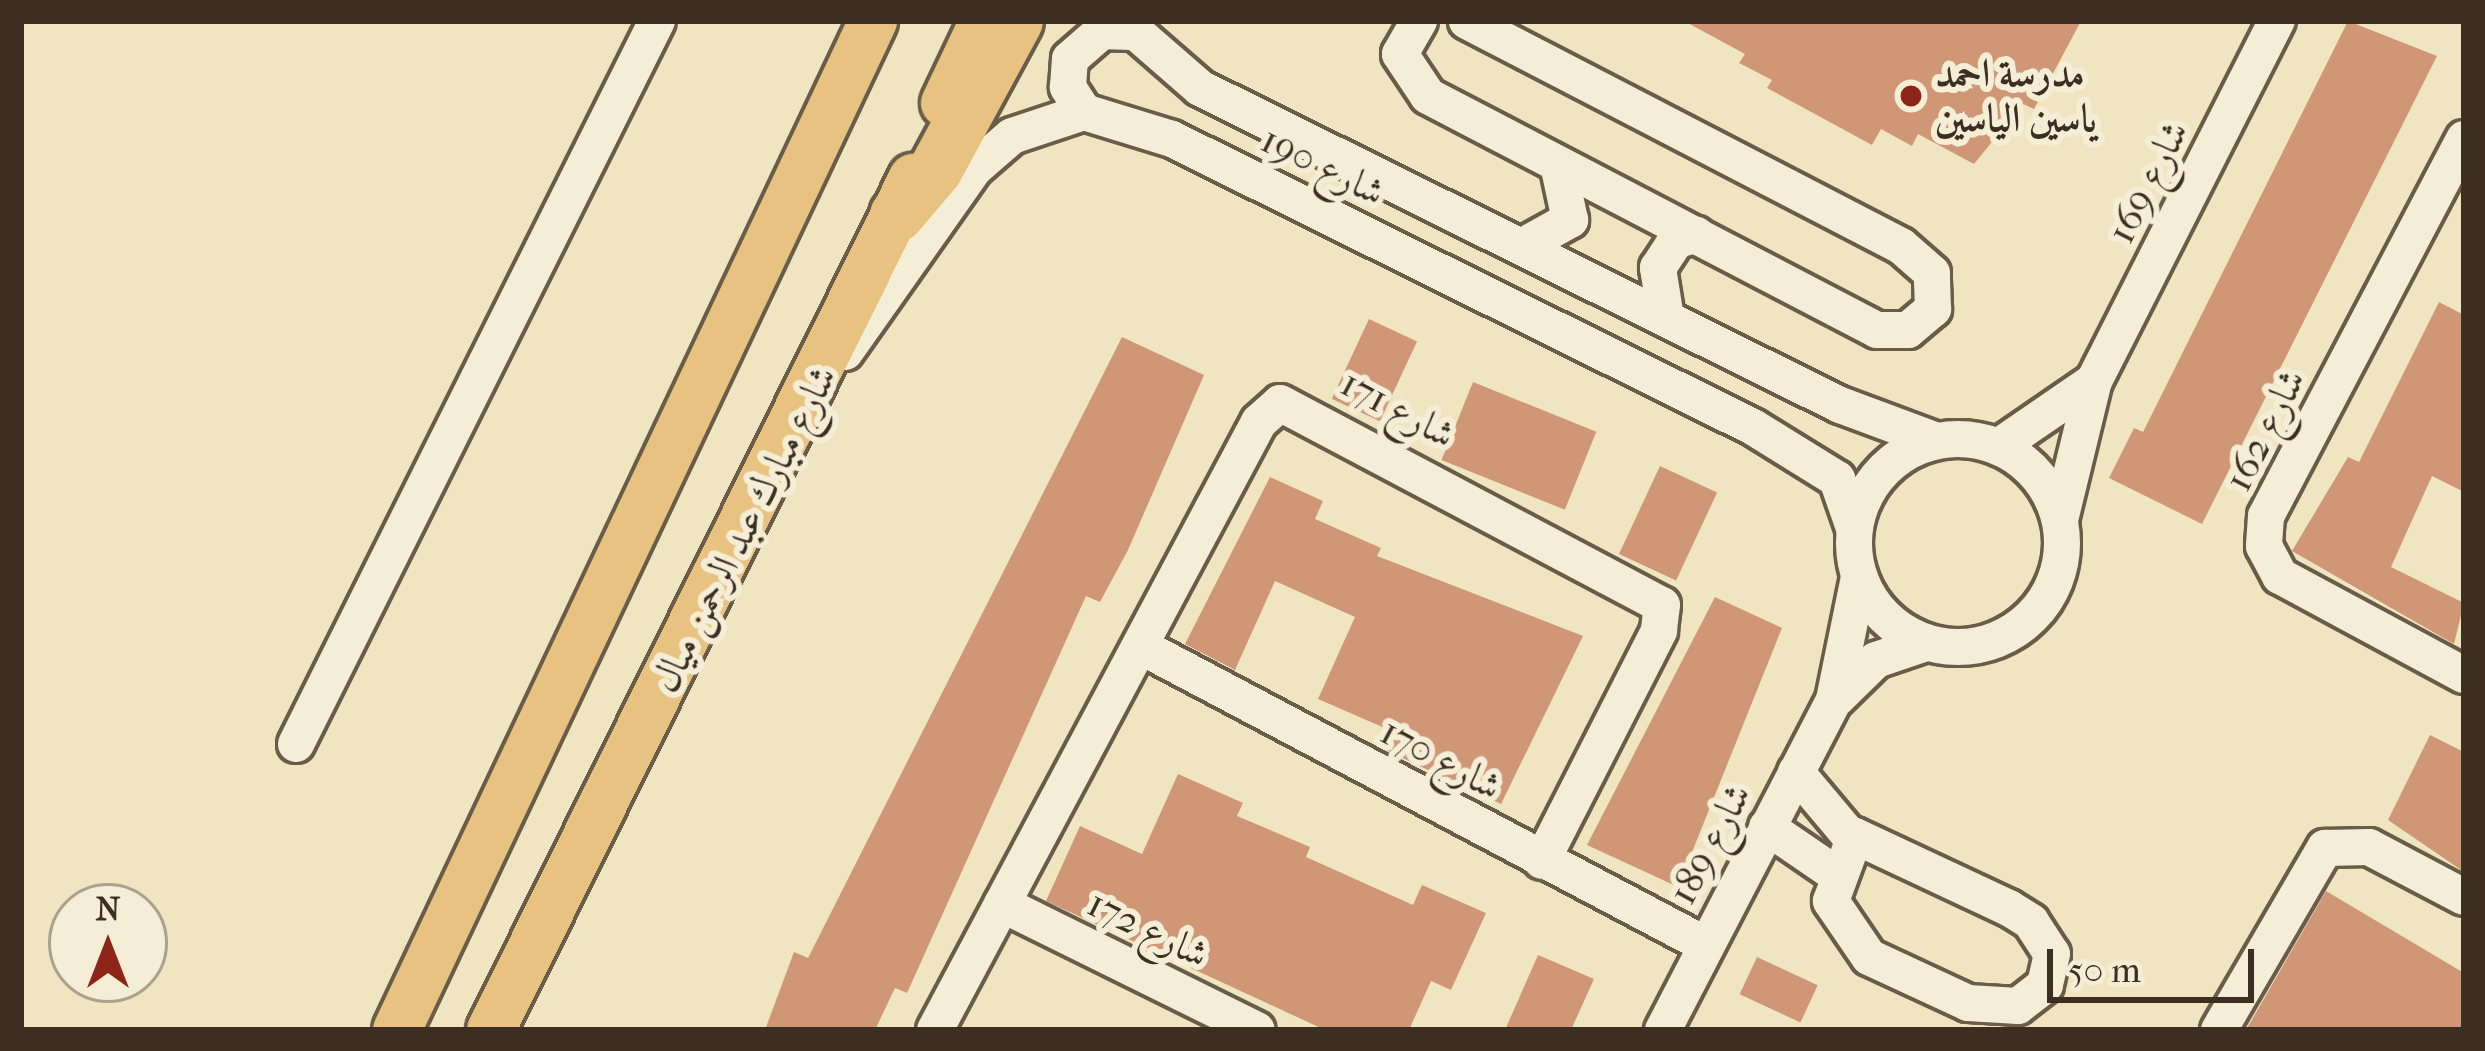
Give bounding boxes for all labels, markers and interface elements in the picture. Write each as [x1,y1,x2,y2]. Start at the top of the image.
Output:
place label: مدرسة احمد ياسين الياسين [1935,51,2097,142]
marker: مدرسة احمد ياسين الياسين [1898,83,1924,109]
street label: شارع 169 [2097,113,2199,251]
street label: شارع 190 [1253,116,1393,216]
street label: شارع مبارك عبد الرحمن ميال [641,358,847,700]
street label: شارع 171 [1333,360,1463,458]
street label: شارع 162 [2214,361,2316,499]
street label: شارع 170 [1373,708,1509,810]
street label: شارع 189 [1659,776,1761,912]
street label: شارع 172 [1080,880,1216,978]
north arrow [48,883,168,1003]
text: N [95,890,121,929]
scale bar [2053,925,2260,999]
text: 50 m [2068,949,2141,991]

